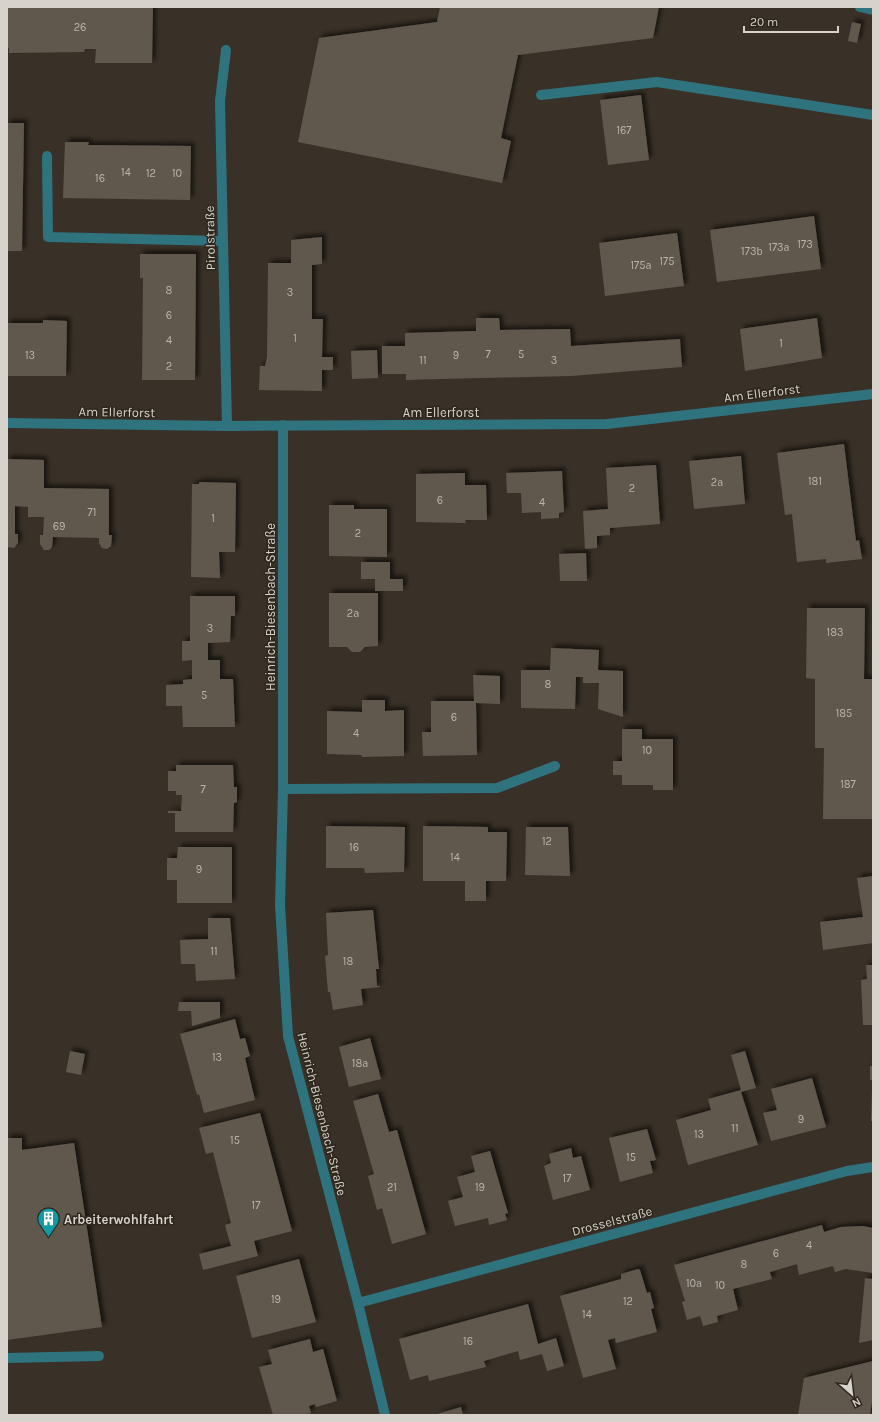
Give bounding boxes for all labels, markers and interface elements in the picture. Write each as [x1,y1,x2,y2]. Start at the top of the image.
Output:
scale bar [744,8,838,34]
text: 20 m [750,15,778,29]
house number: 26 [74,21,86,34]
house number: 167 [616,124,632,137]
house number: 14 [121,166,131,179]
house number: 12 [146,167,156,180]
house number: 10 [172,167,182,180]
house number: 16 [95,172,105,185]
street label: Pirolstraße [202,205,218,271]
house number: 173 [797,238,813,251]
house number: 173a [768,241,790,254]
house number: 173b [741,245,763,258]
house number: 175 [659,255,675,268]
house number: 175a [630,259,652,272]
house number: 8 [166,284,173,297]
house number: 3 [287,286,293,299]
house number: 6 [166,309,172,322]
house number: 1 [293,332,297,345]
house number: 4 [166,334,172,347]
house number: 1 [779,337,783,350]
house number: 7 [485,348,491,361]
house number: 5 [518,348,524,361]
house number: 13 [25,349,35,362]
house number: 9 [453,349,459,362]
house number: 11 [419,354,427,367]
house number: 3 [551,354,557,367]
house number: 2 [166,360,172,373]
street label: Am Ellerforst [723,381,801,405]
street label: Am Ellerforst [79,404,156,420]
street label: Am Ellerforst [403,405,479,420]
house number: 181 [808,475,822,488]
house number: 2a [711,476,723,489]
house number: 2 [629,482,635,495]
house number: 6 [437,494,443,507]
house number: 4 [539,496,545,509]
house number: 71 [88,506,96,519]
house number: 1 [211,512,215,525]
house number: 69 [53,520,65,533]
street label: Heinrich-Biesenbach-Straße [263,523,278,691]
house number: 2 [355,527,361,540]
house number: 2a [347,607,359,620]
house number: 3 [207,622,213,635]
house number: 183 [827,626,843,639]
house number: 8 [545,678,552,691]
house number: 5 [201,689,207,702]
house number: 185 [836,707,852,720]
house number: 6 [451,711,457,724]
house number: 4 [353,727,359,740]
house number: 10 [642,744,652,757]
house number: 187 [840,778,856,791]
house number: 7 [200,783,206,796]
house number: 12 [542,835,552,848]
house number: 16 [349,841,359,854]
house number: 14 [450,851,460,864]
house number: 9 [196,863,202,876]
house number: 11 [210,945,218,958]
house number: 18 [343,955,353,968]
street label: Heinrich-Biesenbach-Straße [294,1031,350,1198]
house number: 13 [212,1051,222,1064]
house number: 18a [352,1057,368,1070]
house number: 9 [798,1113,804,1126]
house number: 11 [731,1122,739,1135]
house number: 13 [694,1128,704,1141]
house number: 15 [230,1134,240,1147]
house number: 15 [626,1151,636,1164]
house number: 17 [563,1172,571,1185]
house number: 21 [387,1181,397,1194]
house number: 19 [475,1181,485,1194]
house number: 17 [252,1199,260,1212]
street label: Drosselstraße [570,1203,654,1239]
building icon: Arbeiterwohlfahrt [35,1206,61,1239]
place label: Arbeiterwohlfahrt [64,1212,173,1227]
house number: 4 [806,1239,812,1252]
house number: 6 [773,1247,779,1260]
house number: 8 [741,1258,748,1271]
house number: 10a [686,1277,702,1290]
house number: 10 [715,1279,725,1292]
house number: 19 [271,1293,281,1306]
house number: 12 [623,1295,633,1308]
house number: 14 [582,1308,592,1321]
house number: 16 [463,1335,473,1348]
north arrow [832,1374,872,1414]
text: N [850,1395,863,1410]

